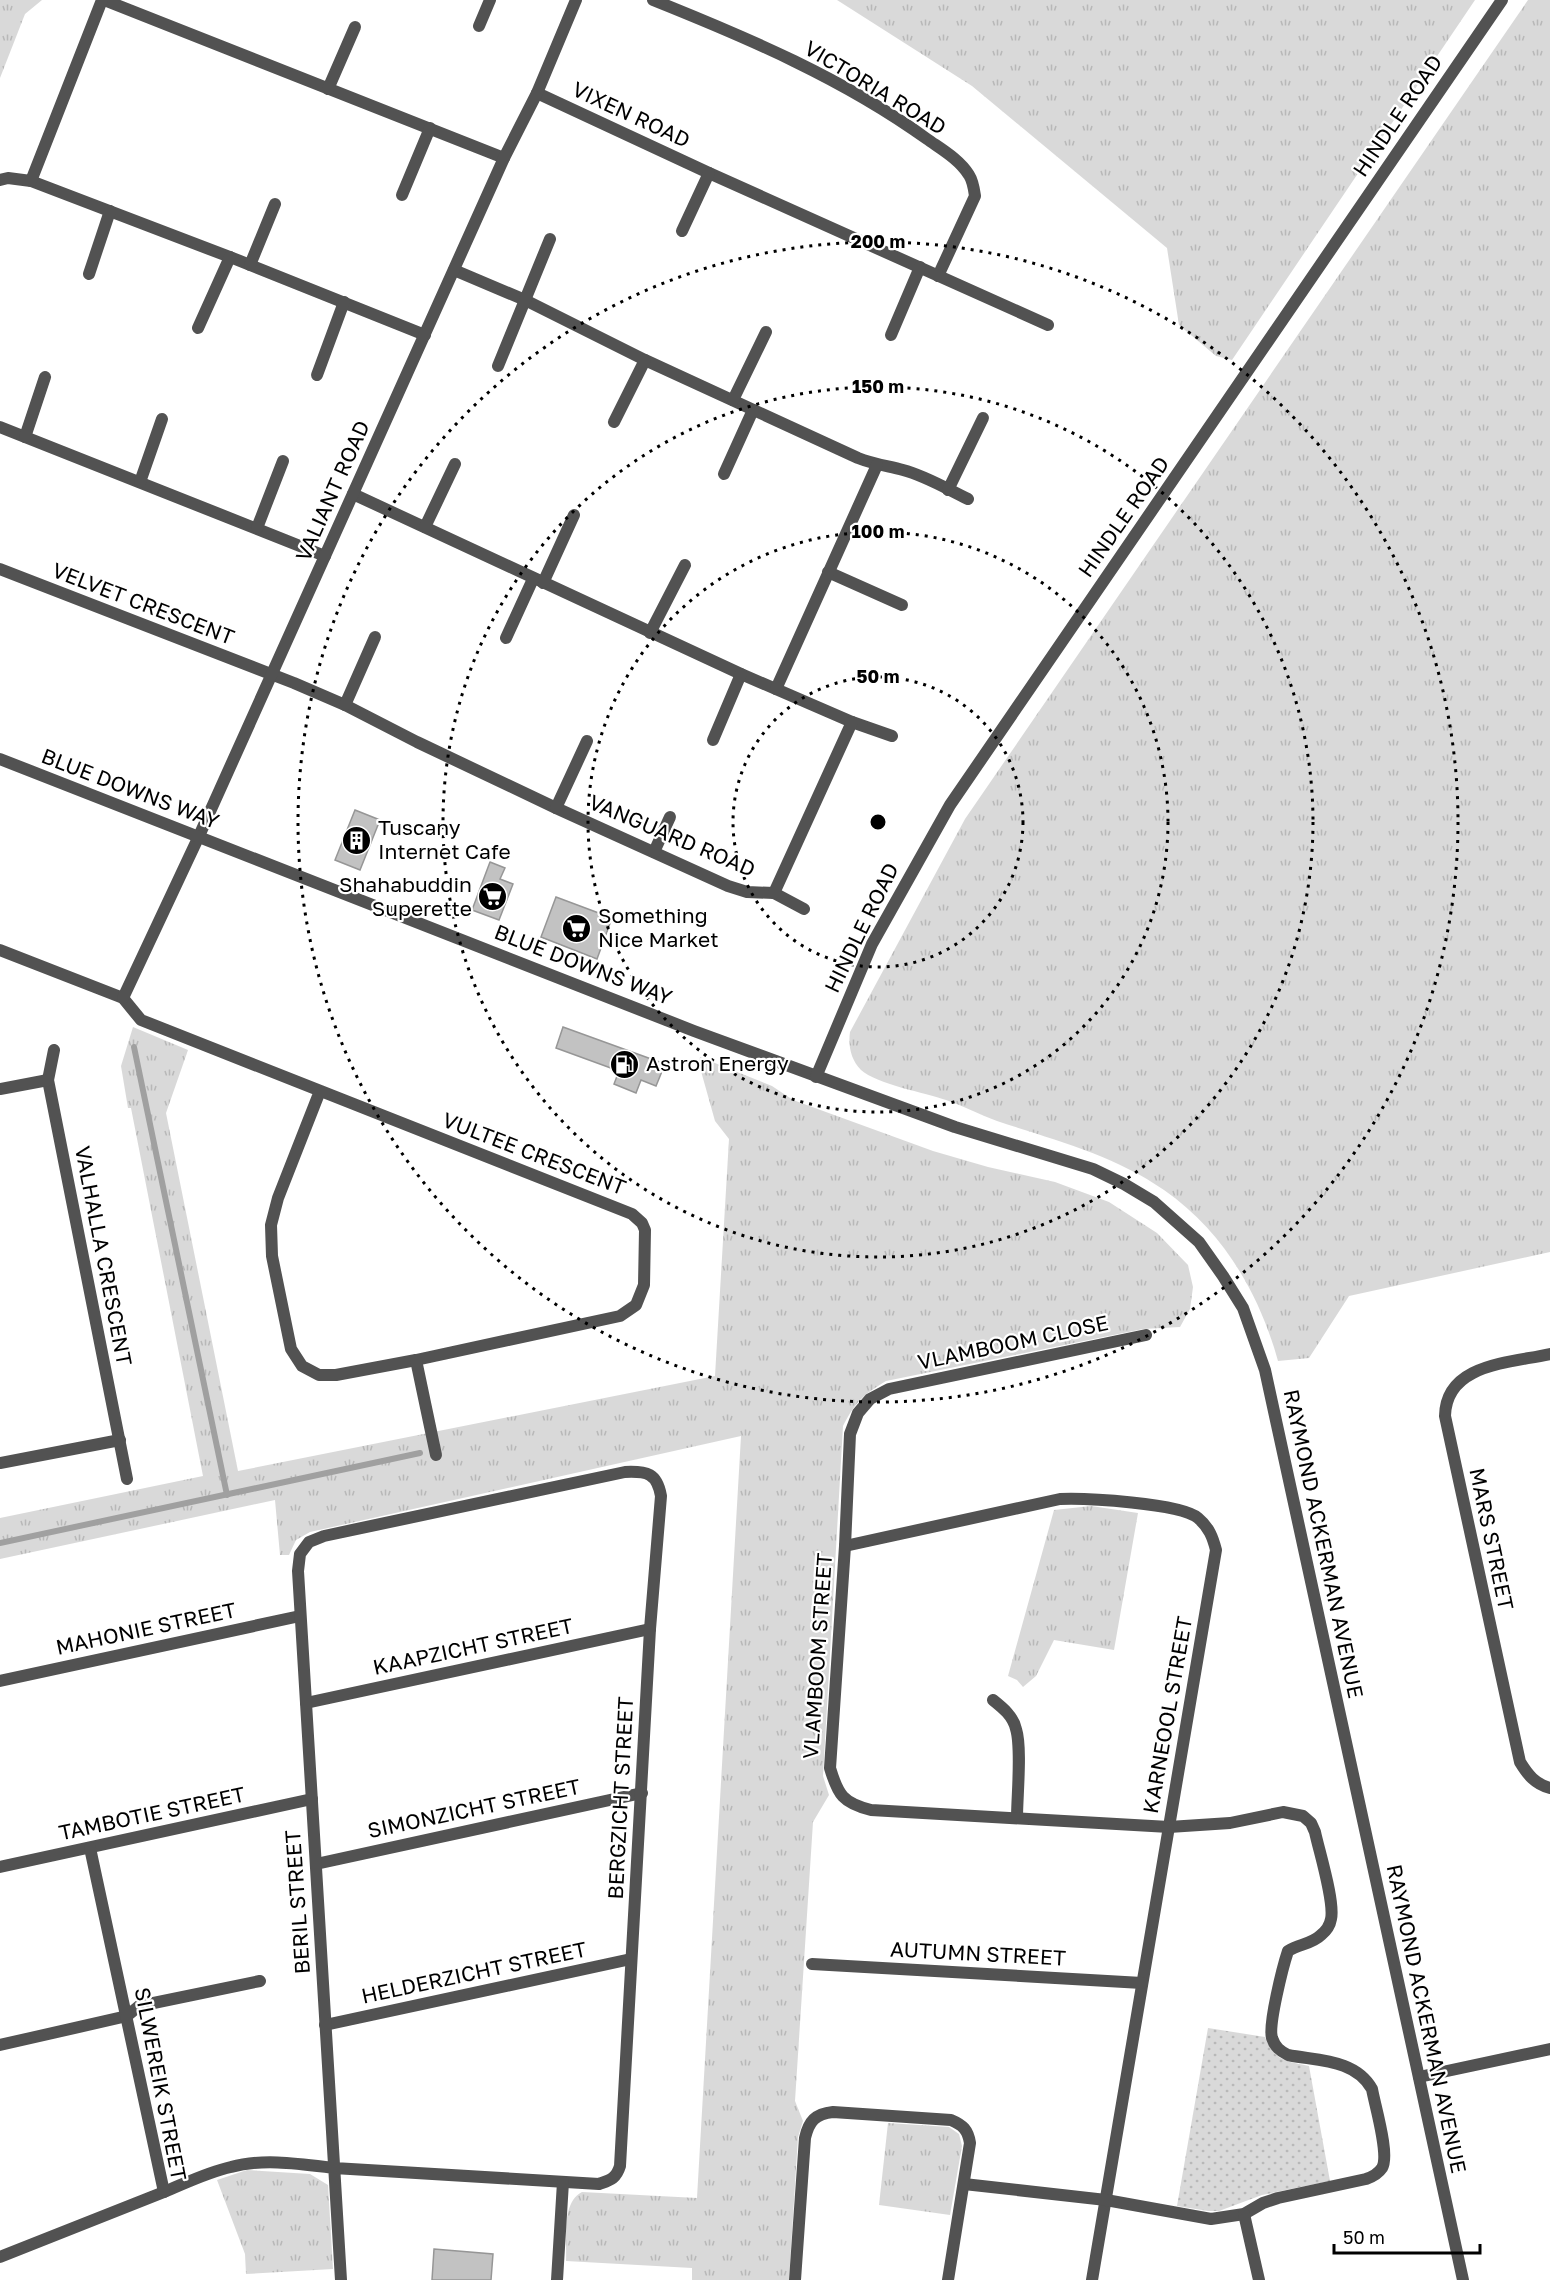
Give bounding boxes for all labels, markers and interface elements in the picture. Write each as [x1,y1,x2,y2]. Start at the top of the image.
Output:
street label: VICTORIA ROAD [800,35,951,140]
street label: HINDLE ROAD [1347,50,1447,181]
street label: VIXEN ROAD [569,76,694,153]
text: 200 m [851,230,905,252]
text: 150 m [852,375,904,397]
street label: VALIANT ROAD [289,416,375,565]
street label: HINDLE ROAD [1072,451,1174,582]
text: 100 m [852,520,904,542]
street label: VELVET CRESCENT [49,556,238,650]
text: 50 m [857,665,899,687]
street label: BLUE DOWNS WAY [38,742,223,834]
street label: VANGUARD ROAD [585,788,759,882]
centre of rings [868,812,888,832]
place label: Tuscany Internet Cafe [378,814,511,864]
building icon: Tuscany Internet Cafe [341,824,373,856]
street label: HINDLE ROAD [818,858,904,997]
place label: Shahabuddin Superette [339,871,472,921]
supermarket icon: Shahabuddin Superette [477,881,509,913]
place label: Something Nice Market [598,902,719,952]
supermarket icon: Something Nice Market [561,912,593,944]
street label: BLUE DOWNS WAY [491,918,676,1010]
fuel station icon: Astron Energy [609,1048,641,1080]
place label: Astron Energy [646,1050,789,1076]
street label: VULTEE CRESCENT [439,1106,630,1200]
street label: VALHALLA CRESCENT [70,1144,138,1368]
street label: VLAMBOOM CLOSE [915,1309,1111,1375]
street label: RAYMOND ACKERMAN AVENUE [1278,1387,1369,1701]
street label: MARS STREET [1464,1465,1520,1612]
street label: VLAMBOOM STREET [797,1552,837,1760]
street label: MAHONIE STREET [53,1596,238,1660]
street label: KAAPZICHT STREET [370,1612,575,1680]
street label: KARNEOOL STREET [1137,1614,1197,1815]
street label: BERGZICHT STREET [602,1696,638,1900]
street label: SIMONZICHT STREET [365,1773,582,1843]
street label: TAMBOTIE STREET [56,1781,247,1845]
street label: BERIL STREET [279,1829,315,1975]
street label: RAYMOND ACKERMAN AVENUE [1381,1862,1472,2176]
street label: HELDERZICHT STREET [359,1935,589,2009]
street label: AUTUMN STREET [890,1935,1067,1971]
street label: SILWEREIK STREET [129,1985,192,2183]
scale bar [1334,2217,1480,2255]
text: 50 m [1343,2226,1385,2248]

